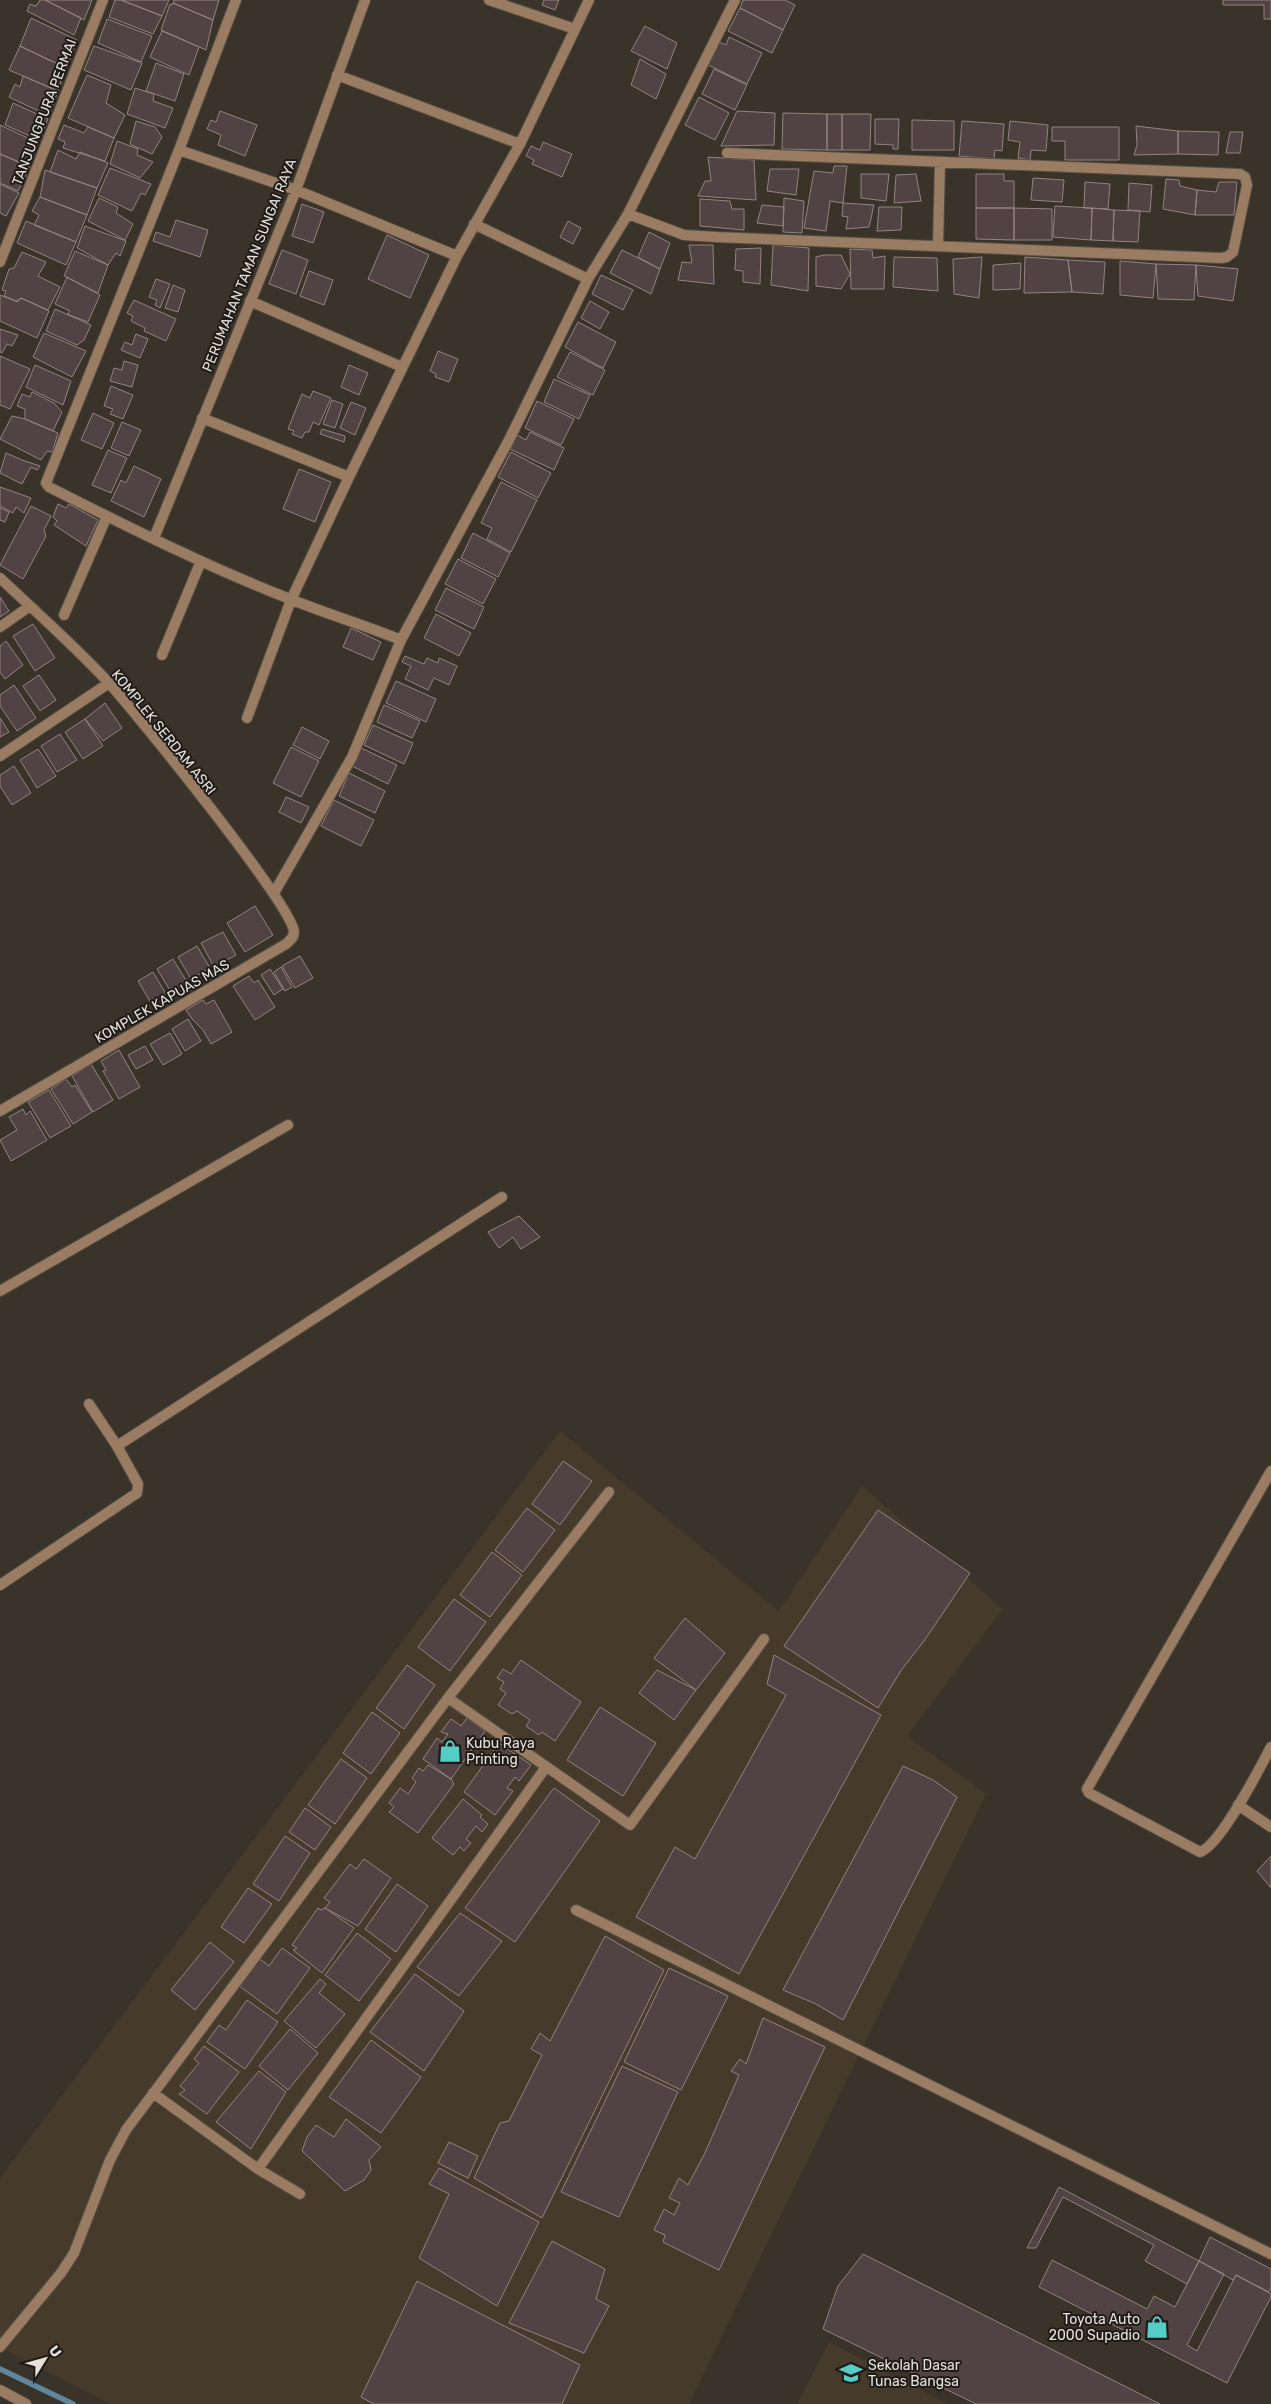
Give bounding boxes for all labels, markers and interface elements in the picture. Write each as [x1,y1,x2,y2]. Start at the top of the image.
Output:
street label: TANJUNGPURA PERMAI [9,37,80,188]
street label: PERUMAHAN TAMAN SUNGAI RAYA [199,156,300,374]
street label: KOMPLEK SERDAM ASRI [108,666,219,798]
street label: KOMPLEK KAPUAS MAS [92,956,233,1047]
place label: Kubu Raya Printing [466,1735,535,1768]
shop icon: Kubu Raya Printing [437,1738,463,1764]
place label: Toyota Auto 2000 Supadio [1049,2311,1140,2344]
shop icon: Toyota Auto 2000 Supadio [1144,2314,1170,2340]
north arrow [20,2334,70,2384]
text: U [45,2342,65,2361]
place label: Sekolah Dasar Tunas Bangsa [868,2357,961,2390]
school or university icon: Sekolah Dasar Tunas Bangsa [838,2360,864,2386]

